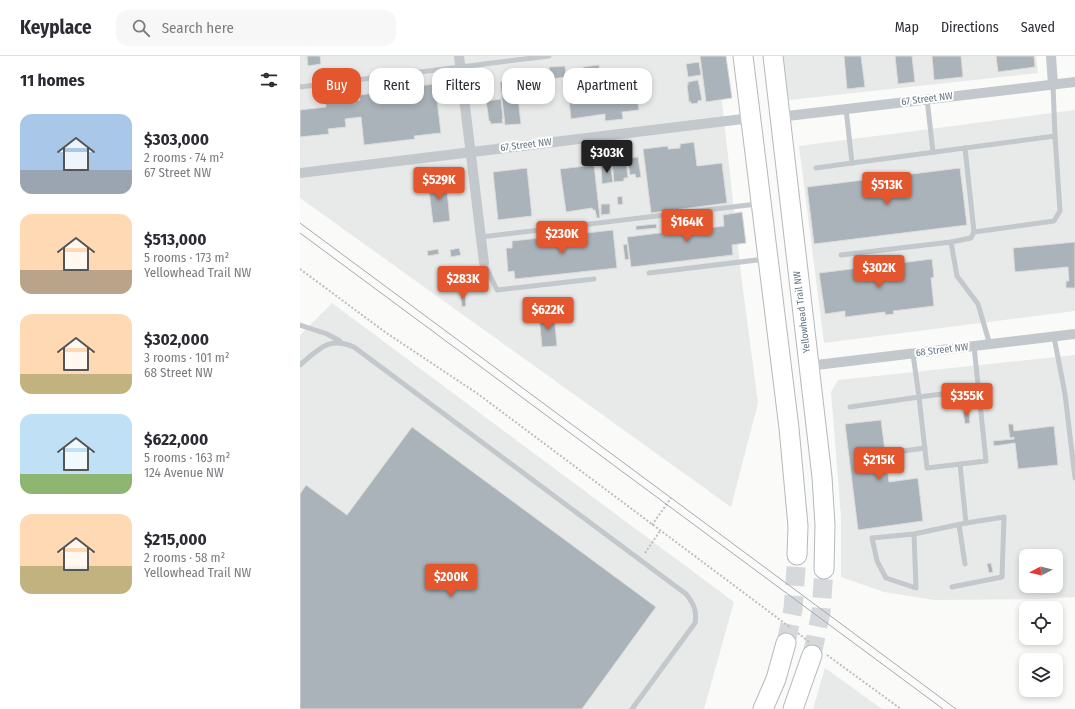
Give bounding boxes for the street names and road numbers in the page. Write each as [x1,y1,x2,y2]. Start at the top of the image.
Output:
street label: 67 Street NW [901,90,954,108]
street label: 67 Street NW [500,136,553,154]
street label: Yellowhead Trail NW [791,270,813,354]
street label: 68 Street NW [915,341,969,359]

